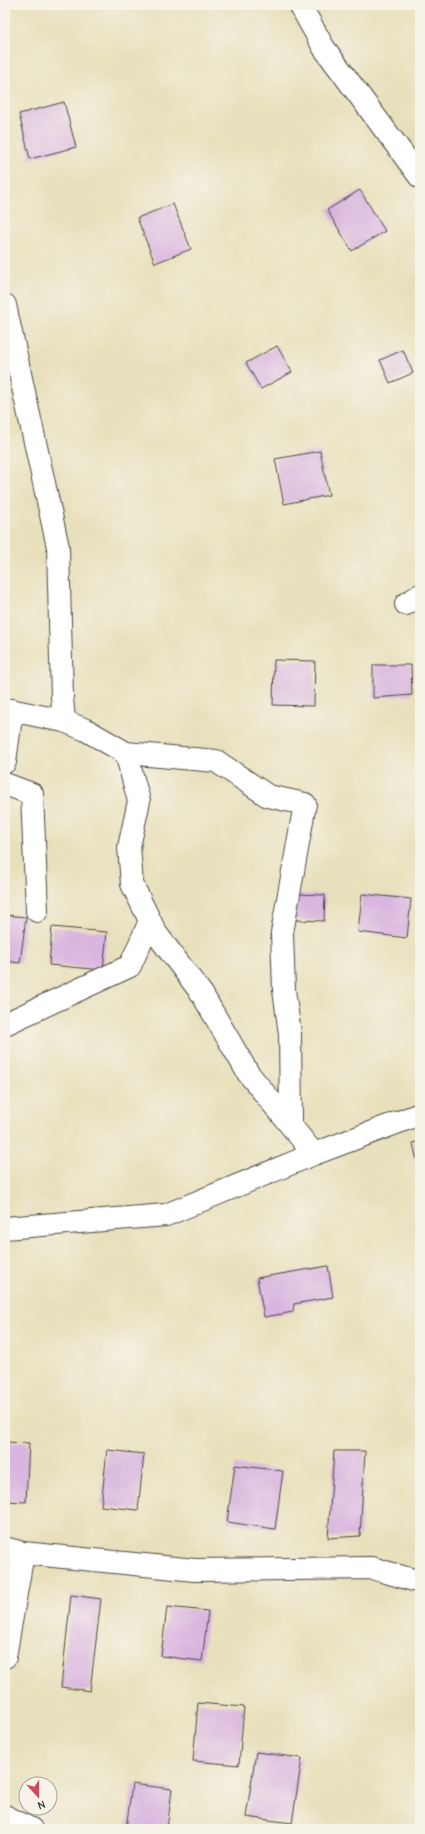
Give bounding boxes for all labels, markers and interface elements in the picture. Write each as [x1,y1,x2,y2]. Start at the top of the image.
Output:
north arrow [18,1776,58,1816]
text: N [36,1798,47,1812]

